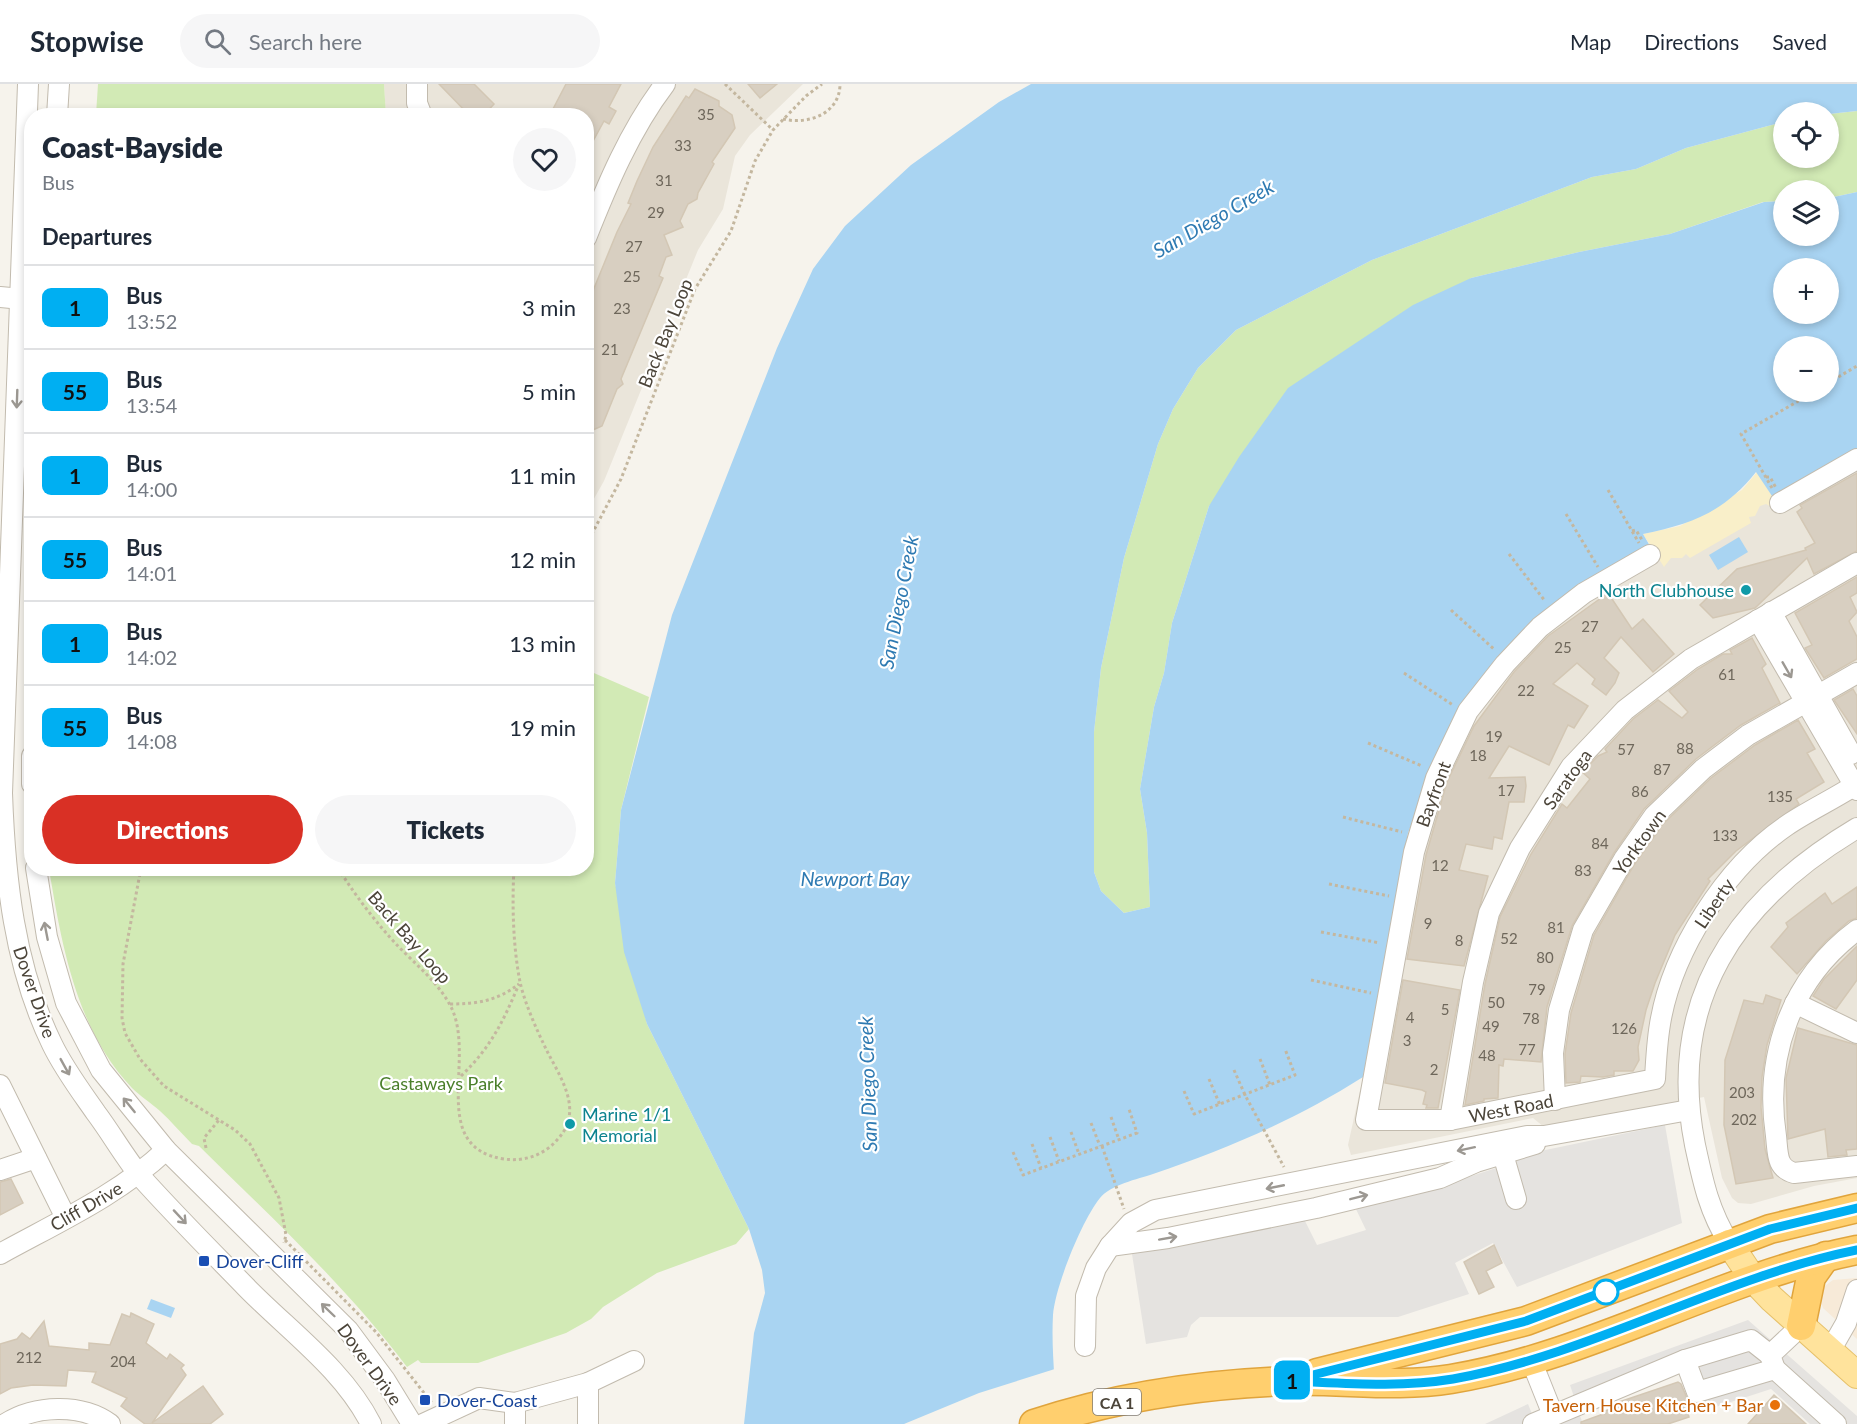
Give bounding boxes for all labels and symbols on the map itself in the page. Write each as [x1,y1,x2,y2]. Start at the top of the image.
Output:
house number: 35 [697,105,715,123]
house number: 33 [674,136,692,154]
house number: 31 [655,171,673,189]
water label: San Diego Creek [1148,173,1278,262]
house number: 29 [647,203,665,221]
house number: 27 [625,237,643,255]
house number: 25 [623,267,641,285]
street label: Back Bay Loop [633,275,697,391]
house number: 23 [613,299,631,317]
house number: 21 [601,340,619,358]
one-way arrow [12,389,23,409]
water label: San Diego Creek [873,533,923,671]
place label: North Clubhouse [1599,579,1734,601]
marker: North Clubhouse [1739,583,1753,597]
house number: 27 [1581,617,1599,635]
house number: 25 [1554,638,1572,656]
one-way arrow [1781,661,1793,678]
house number: 61 [1718,665,1736,683]
house number: 22 [1517,681,1535,699]
house number: 19 [1485,727,1503,745]
house number: 88 [1676,739,1694,757]
house number: 57 [1617,740,1635,758]
street label: Saratoga [1538,745,1596,813]
house number: 18 [1469,746,1487,764]
street label: Bayfront [1411,758,1455,830]
house number: 87 [1653,760,1671,778]
house number: 17 [1497,781,1515,799]
house number: 86 [1631,782,1649,800]
house number: 135 [1767,787,1793,805]
street label: Yorktown [1608,805,1670,879]
house number: 133 [1712,826,1738,844]
house number: 84 [1591,834,1609,852]
house number: 12 [1431,856,1449,874]
house number: 83 [1574,861,1592,879]
water label: Newport Bay [800,866,910,890]
street label: Liberty [1689,873,1739,932]
street label: Back Bay Loop [364,886,456,988]
house number: 9 [1424,914,1432,932]
house number: 81 [1547,918,1565,936]
one-way arrow [40,922,51,941]
house number: 52 [1500,929,1518,947]
house number: 8 [1455,931,1463,949]
street label: Dover Drive [9,943,61,1041]
house number: 80 [1536,948,1554,966]
house number: 79 [1528,980,1546,998]
house number: 50 [1487,993,1505,1011]
house number: 5 [1441,1000,1449,1018]
house number: 4 [1406,1008,1415,1026]
house number: 78 [1522,1009,1540,1027]
water label: San Diego Creek [853,1015,881,1152]
house number: 49 [1482,1017,1500,1035]
house number: 126 [1611,1019,1637,1037]
house number: 3 [1403,1031,1411,1049]
house number: 77 [1518,1040,1536,1058]
house number: 48 [1478,1046,1496,1064]
one-way arrow [59,1058,71,1075]
house number: 2 [1430,1060,1438,1078]
park label: Castaways Park [379,1072,504,1094]
house number: 203 [1729,1083,1755,1101]
street label: West Road [1467,1089,1555,1127]
one-way arrow [123,1097,136,1113]
place label: Marine 1/1 Memorial [582,1103,671,1146]
house number: 202 [1731,1110,1757,1128]
marker: Marine 1/1 Memorial [563,1117,577,1131]
one-way arrow [1457,1143,1476,1155]
street label: Cliff Drive [46,1177,126,1235]
one-way arrow [1266,1182,1285,1193]
one-way arrow [1349,1191,1368,1203]
one-way arrow [173,1210,187,1225]
one-way arrow [1158,1232,1177,1243]
place label: Dover-Cliff [216,1250,304,1272]
marker: Dover-Cliff [197,1254,211,1268]
unlabelled marker [1593,1279,1619,1305]
one-way arrow [320,1303,335,1317]
street label: Dover Drive [333,1319,407,1409]
house number: 212 [16,1348,42,1366]
house number: 204 [110,1352,136,1370]
line badge: 1 [1272,1360,1312,1400]
place label: Dover-Coast [437,1389,538,1411]
road number: CA 1 [1093,1389,1141,1415]
marker: Dover-Coast [418,1393,432,1407]
place label: Tavern House Kitchen + Bar [1543,1394,1763,1416]
marker: Tavern House Kitchen + Bar [1768,1398,1782,1412]

